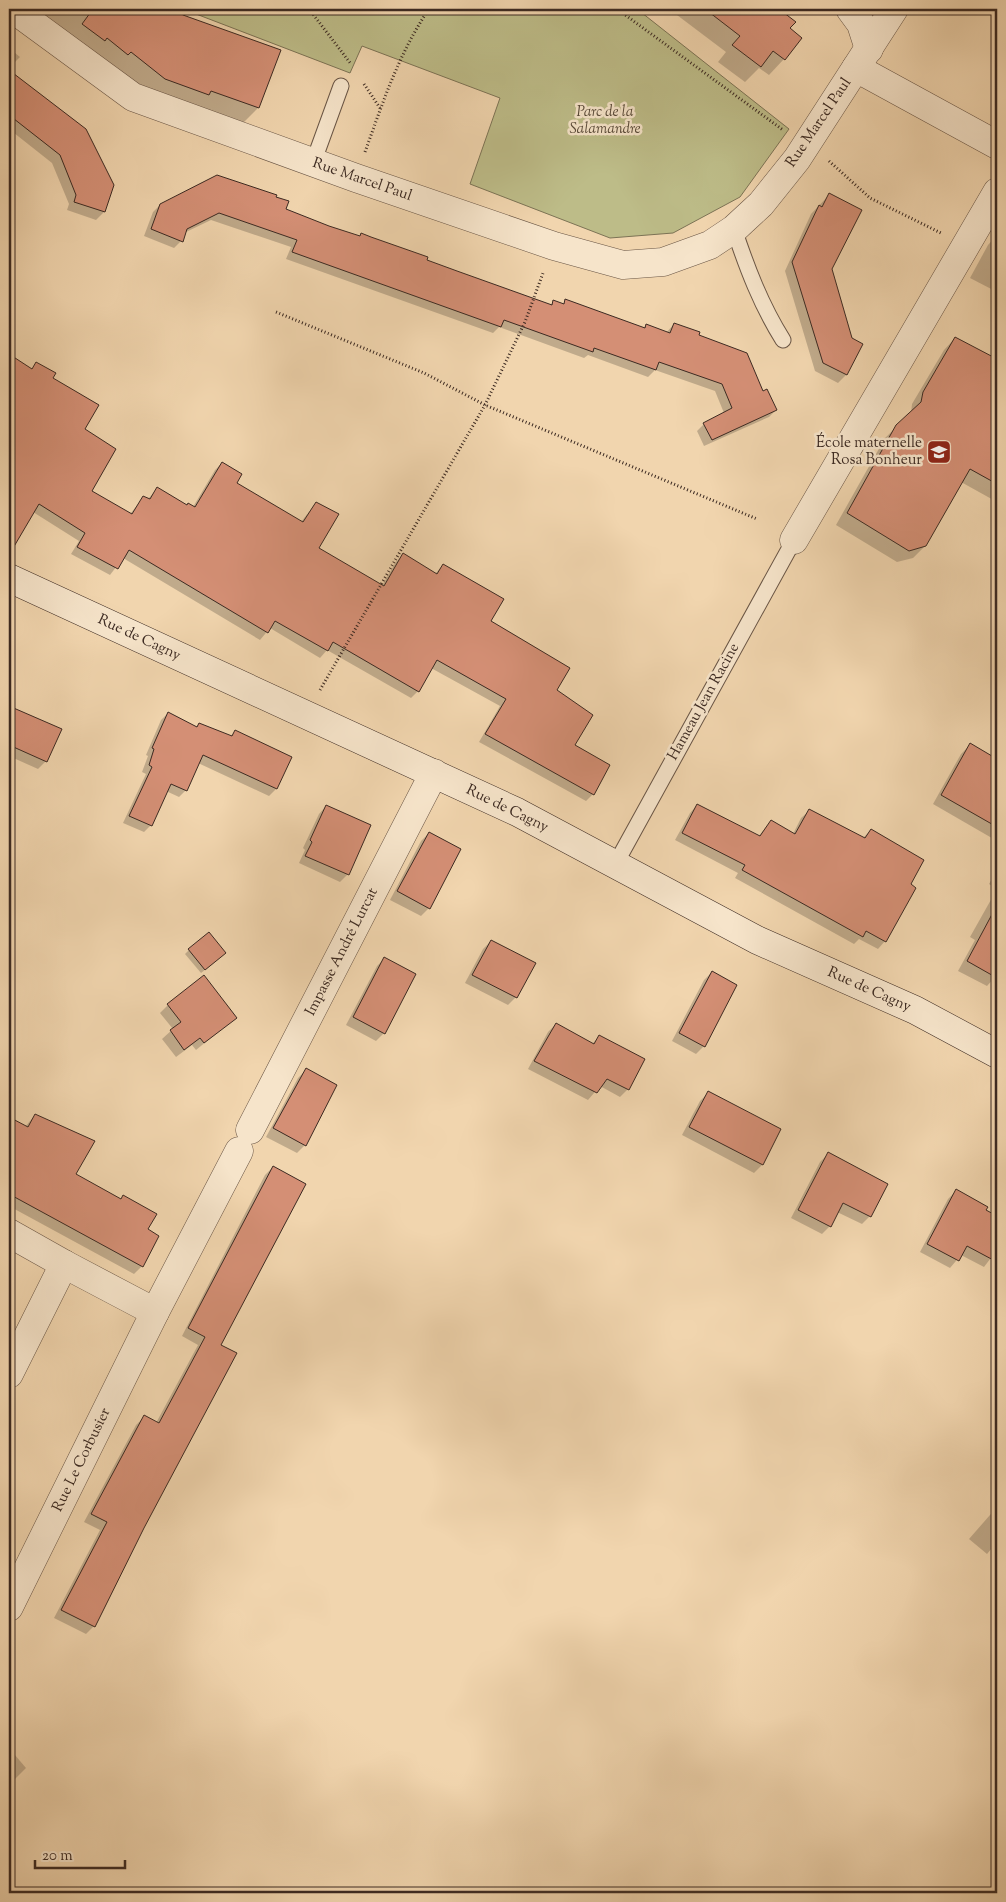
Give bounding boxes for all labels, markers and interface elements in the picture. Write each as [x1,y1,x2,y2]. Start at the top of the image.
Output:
street label: Rue Marcel Paul [781,74,857,172]
park label: Parc de la Salamandre [569,102,641,140]
street label: Rue Marcel Paul [309,153,415,207]
place label: École maternelle Rosa Bonheur [816,432,922,471]
school or university icon: École maternelle Rosa Bonheur [926,439,952,465]
street label: Rue de Cagny [94,610,184,667]
street label: Hameau Jean Racine [663,640,745,764]
street label: Rue de Cagny [462,780,552,838]
street label: Impasse André Lurcat [301,884,383,1020]
street label: Rue de Cagny [824,962,915,1018]
street label: Rue Le Corbusier [48,1404,116,1516]
scale bar [35,1837,125,1869]
text: 20 m [42,1846,73,1867]

